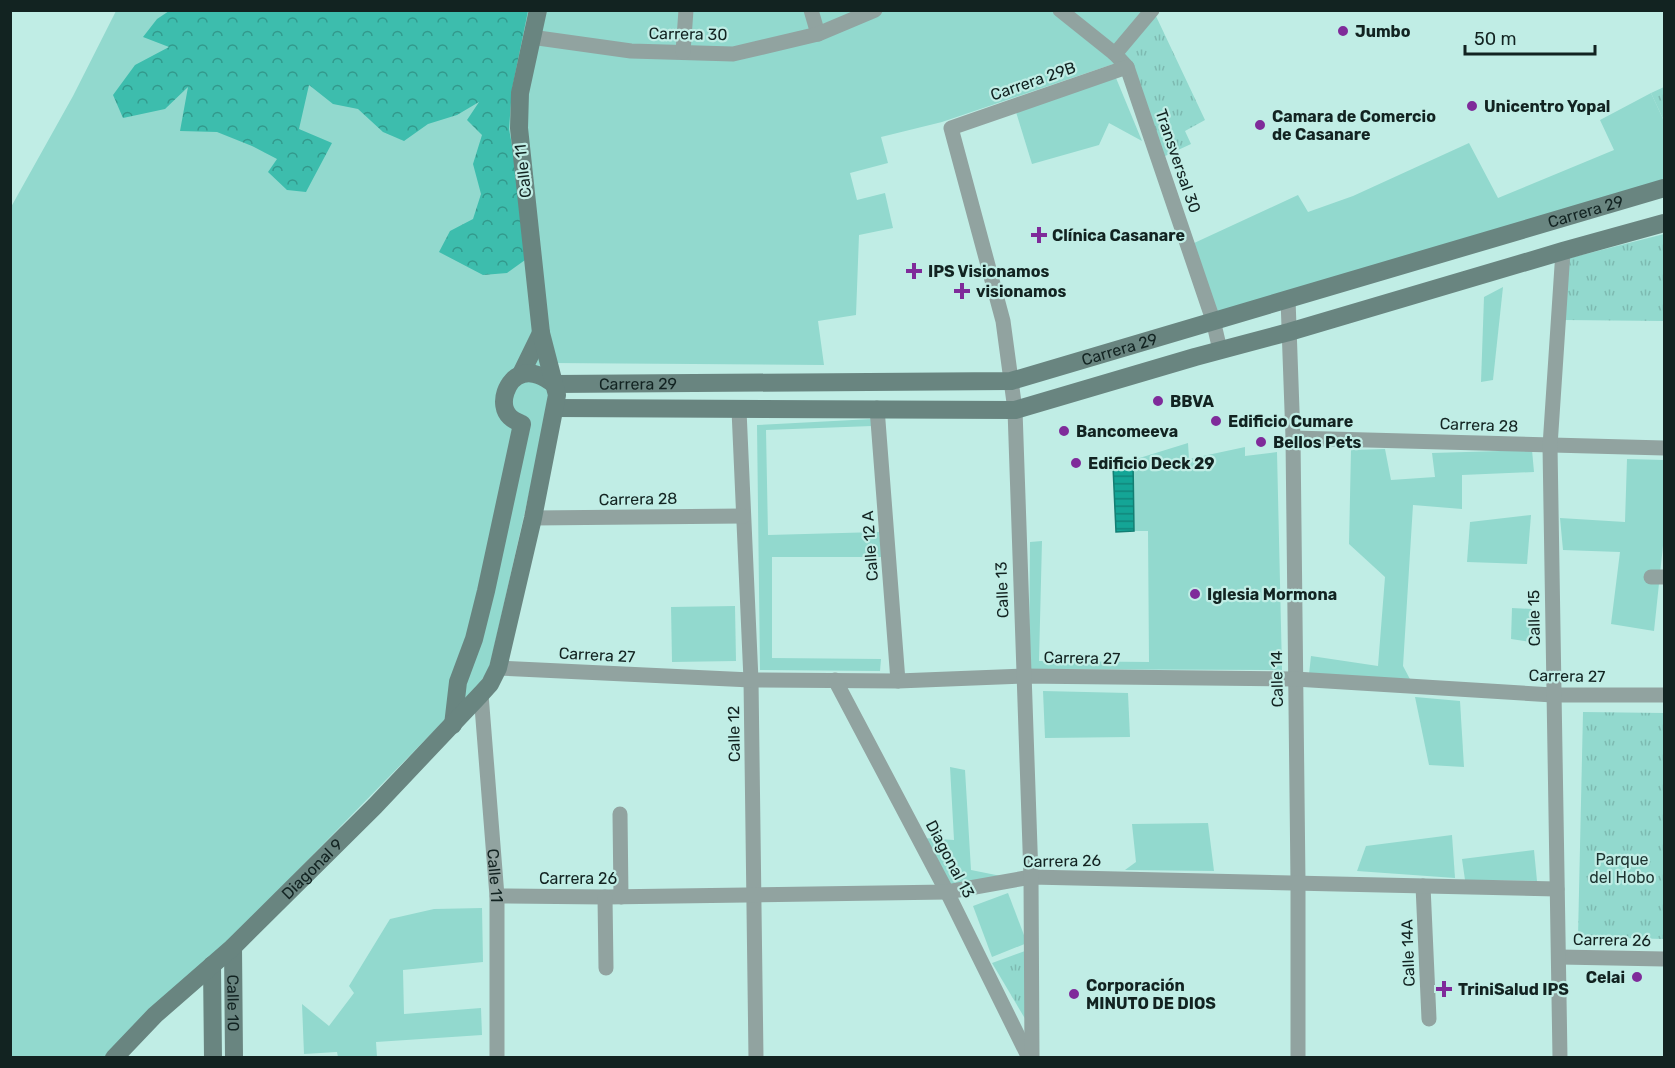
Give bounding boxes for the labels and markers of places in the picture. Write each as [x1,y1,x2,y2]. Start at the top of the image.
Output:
place label: Jumbo [1355,22,1411,41]
marker: Jumbo [1336,24,1350,38]
place label: Unicentro Yopal [1484,97,1610,116]
marker: Unicentro Yopal [1465,99,1479,113]
place label: Camara de Comercio de Casanare [1272,107,1436,144]
marker: Camara de Comercio de Casanare [1253,118,1267,132]
marker: Clínica Casanare [1030,226,1048,244]
place label: Clínica Casanare [1052,226,1185,245]
marker: IPS Visionamos [905,262,923,280]
place label: IPS Visionamos [928,262,1049,281]
marker: visionamos [953,282,971,300]
place label: visionamos [976,282,1066,301]
place label: BBVA [1170,392,1214,411]
marker: BBVA [1151,394,1165,408]
place label: Edificio Cumare [1228,412,1353,431]
marker: Edificio Cumare [1209,414,1223,428]
place label: Bancomeeva [1076,422,1178,441]
marker: Bancomeeva [1057,424,1071,438]
place label: Bellos Pets [1273,433,1362,452]
marker: Bellos Pets [1254,435,1268,449]
place label: Edificio Deck 29 [1088,454,1215,473]
marker: Edificio Deck 29 [1069,456,1083,470]
place label: Iglesia Mormona [1207,585,1337,604]
marker: Iglesia Mormona [1188,587,1202,601]
place label: Celai [1586,968,1625,987]
marker: Celai [1630,970,1644,984]
place label: Corporación MINUTO DE DIOS [1086,976,1216,1013]
marker: TriniSalud IPS [1435,980,1453,998]
place label: TriniSalud IPS [1458,980,1569,999]
marker: Corporación MINUTO DE DIOS [1067,987,1081,1001]

